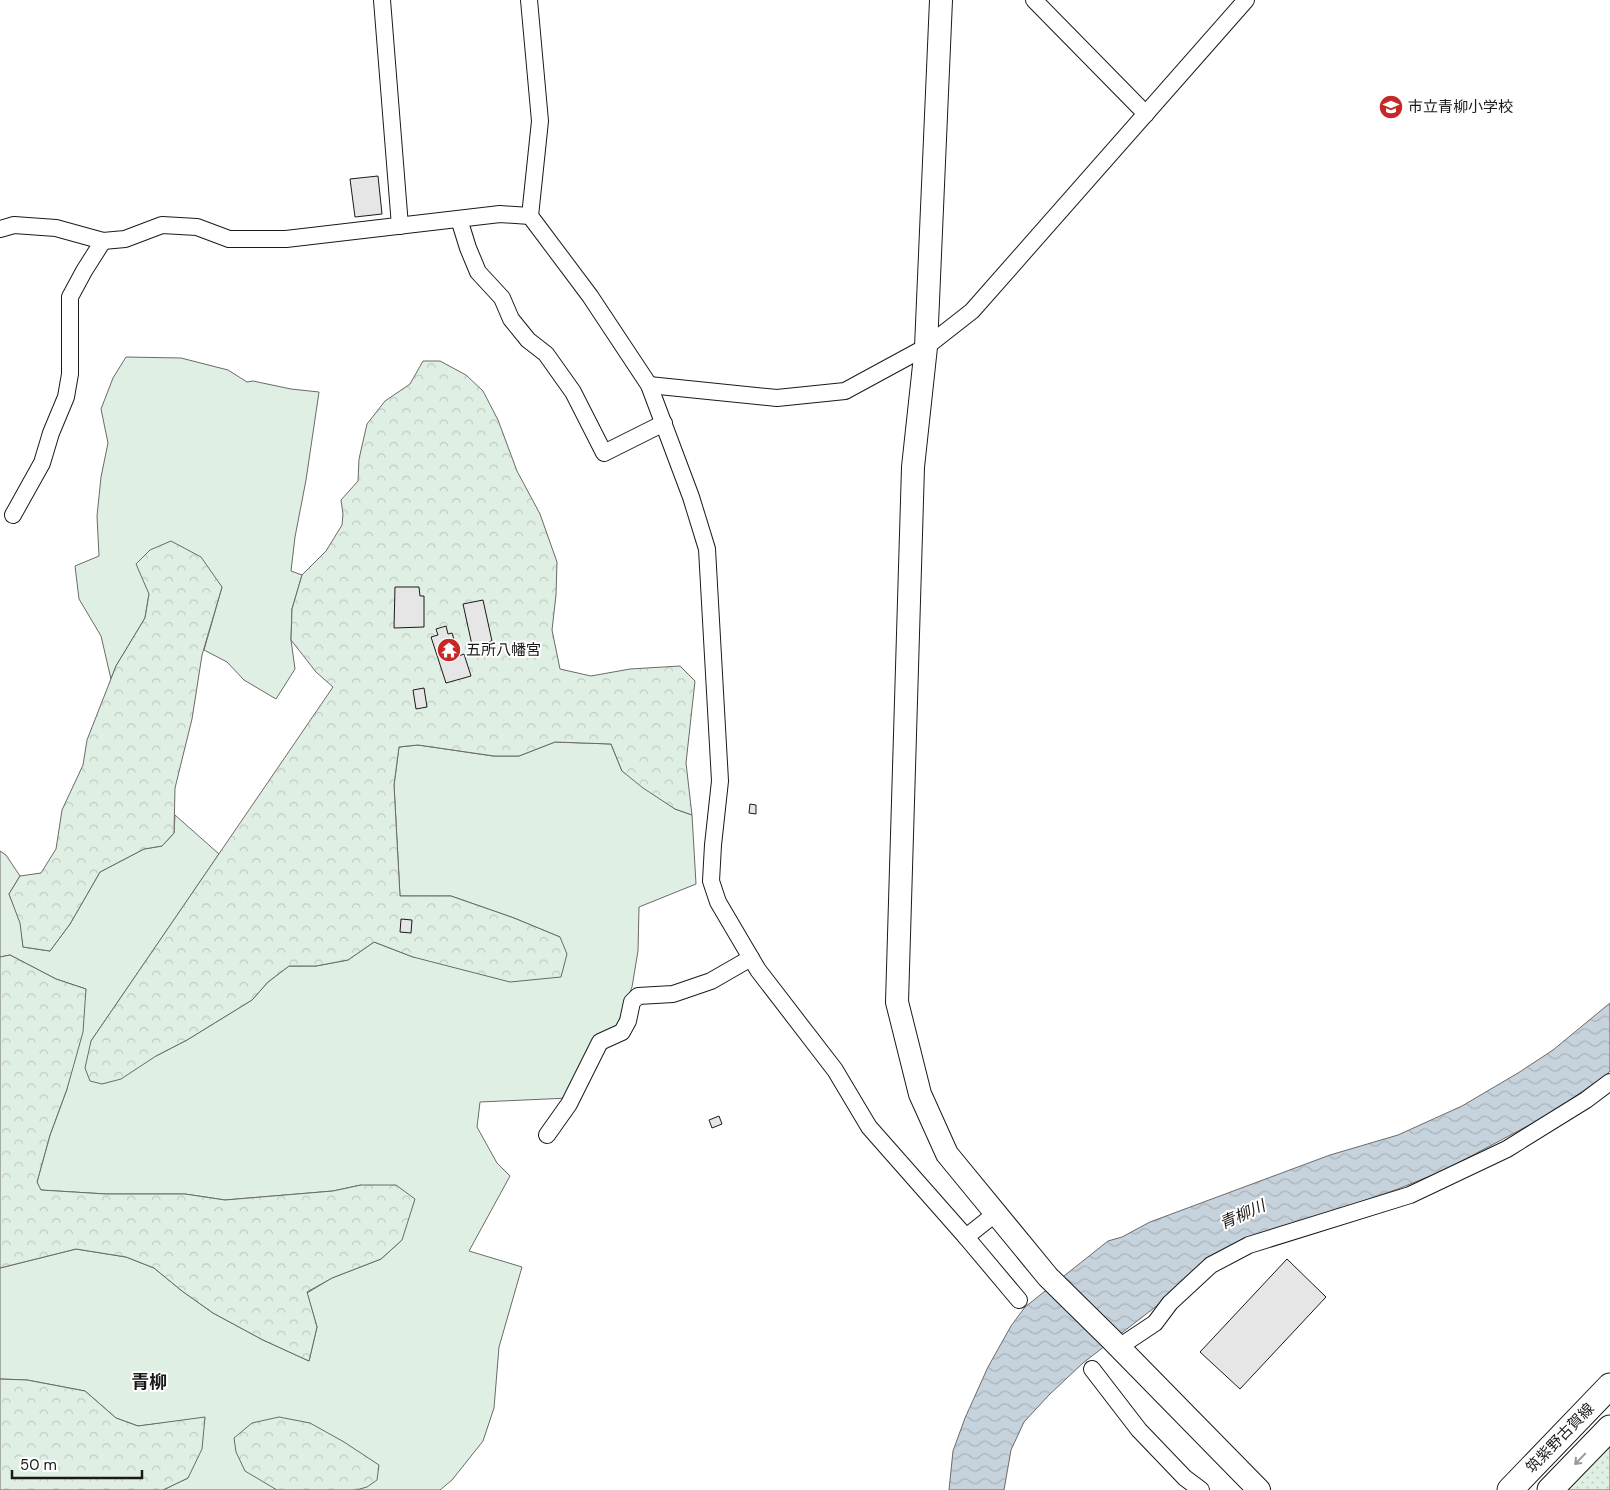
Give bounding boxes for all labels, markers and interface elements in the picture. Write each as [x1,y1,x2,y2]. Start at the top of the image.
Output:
school or university icon: 市立青柳小学校 [1378,94,1404,120]
place label: 市立青柳小学校 [1408,97,1513,117]
temple icon: 五所八幡宮 [436,637,462,663]
place label: 五所八幡宮 [466,640,541,660]
water label: 青柳川 [1216,1194,1270,1234]
district label: 青柳 [131,1370,167,1394]
street label: 筑紫野古賀線 [1522,1399,1598,1477]
scale bar [12,1448,142,1480]
one-way arrow [1574,1453,1586,1465]
text: 50 m [20,1455,57,1475]

